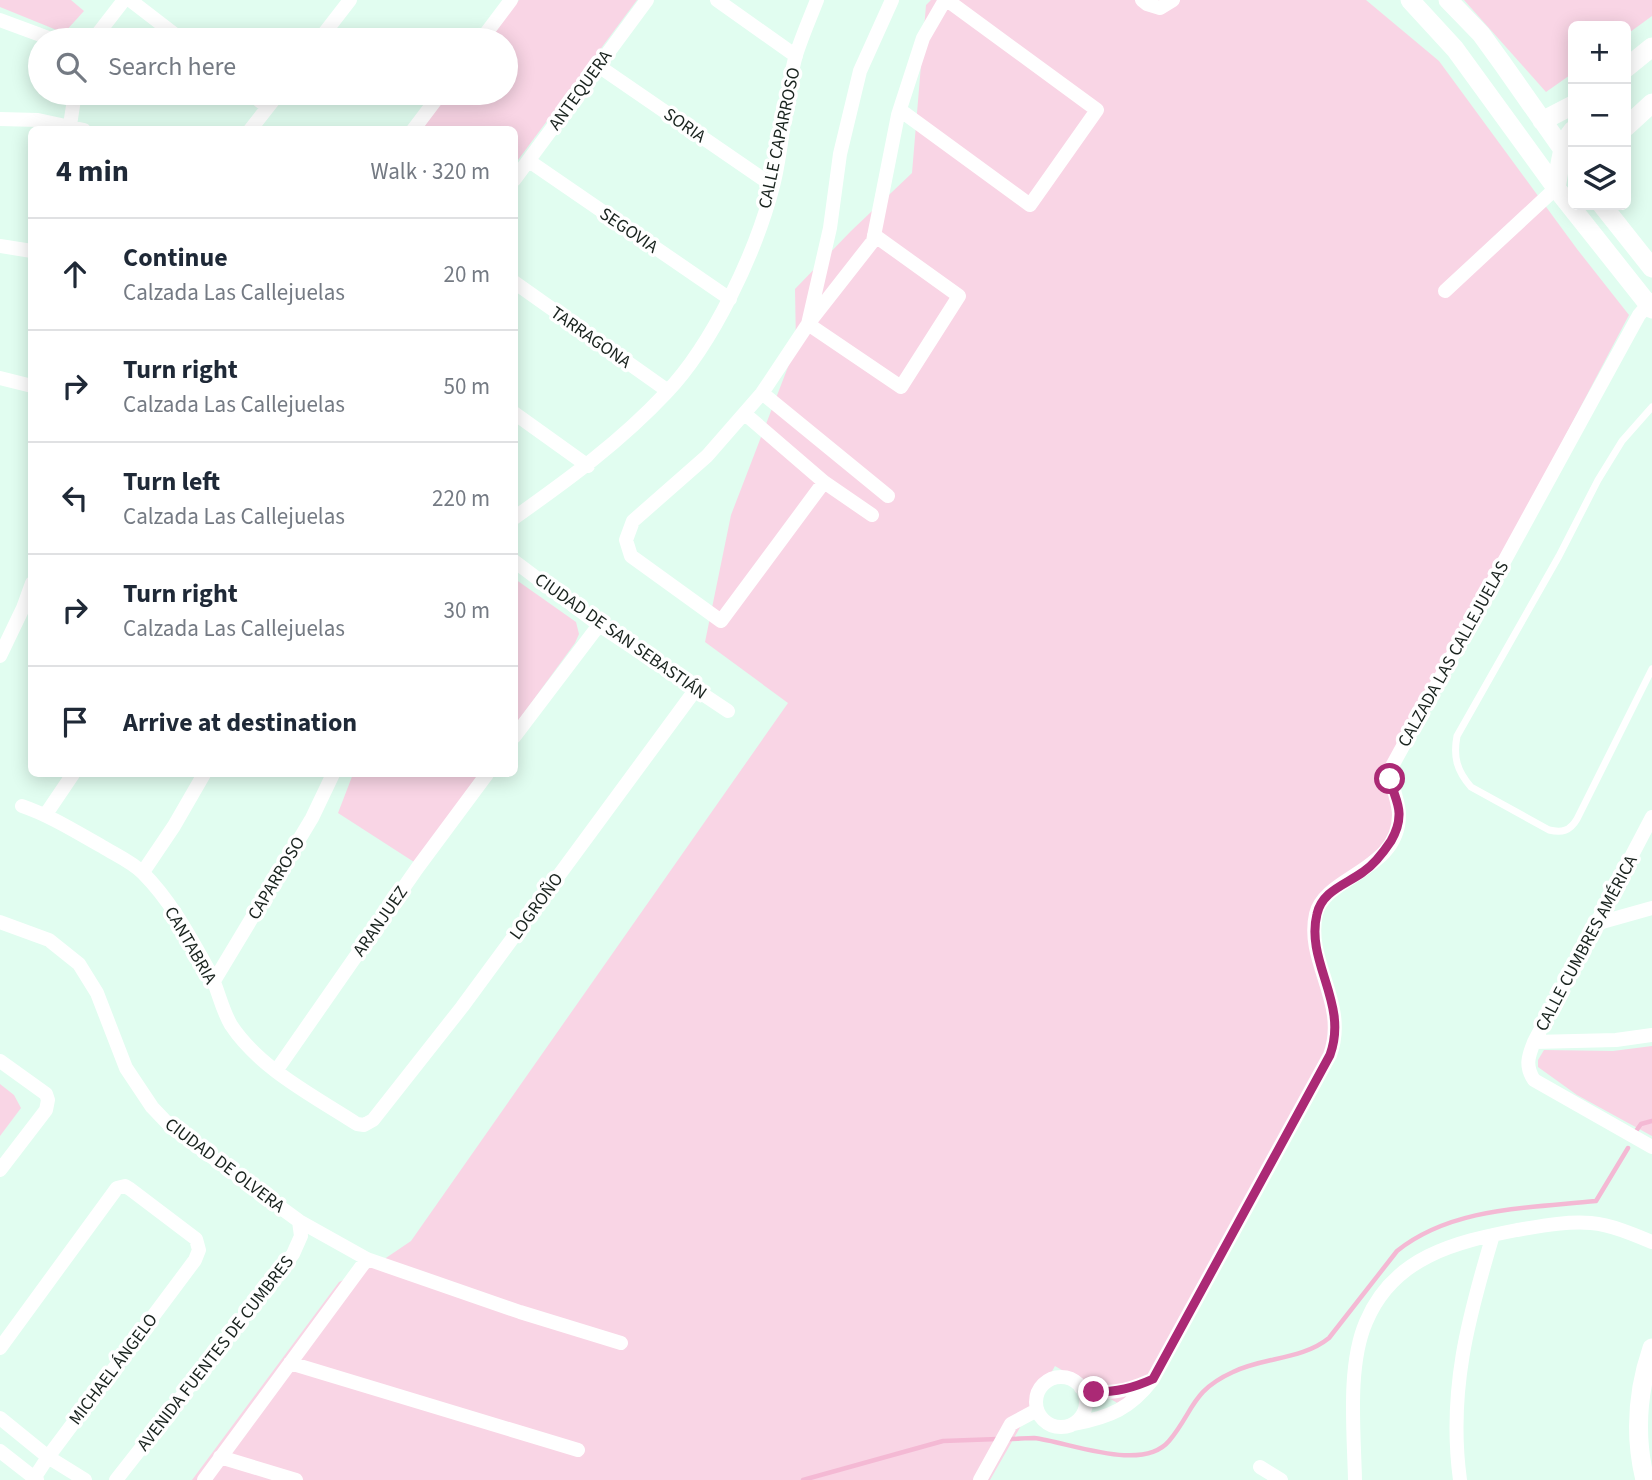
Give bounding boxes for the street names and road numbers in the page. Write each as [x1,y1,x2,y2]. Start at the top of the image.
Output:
street label: ANTEQUERA [543,45,618,135]
street label: CALLE CAPARROSO [752,65,807,211]
street label: SORIA [659,102,711,149]
street label: SEGOVIA [594,202,663,259]
street label: TARRAGONA [545,300,636,375]
street label: CALZADA LAS CALLEJUELAS [1392,557,1515,752]
street label: CIUDAD DE SAN SEBASTIÁN [529,567,712,706]
street label: CAPARROSO [242,832,311,925]
street label: CALLE CUMBRES AMÉRICA [1529,851,1644,1036]
street label: LOGROÑO [504,868,569,945]
street label: ARANJUEZ [347,881,414,962]
street label: CANTABRIA [158,902,223,989]
street label: CIUDAD DE OLVERA [160,1112,290,1219]
street label: AVENIDA FUENTES DE CUMBRES [131,1250,300,1456]
street label: MICHAEL ÁNGELO [63,1308,164,1430]

